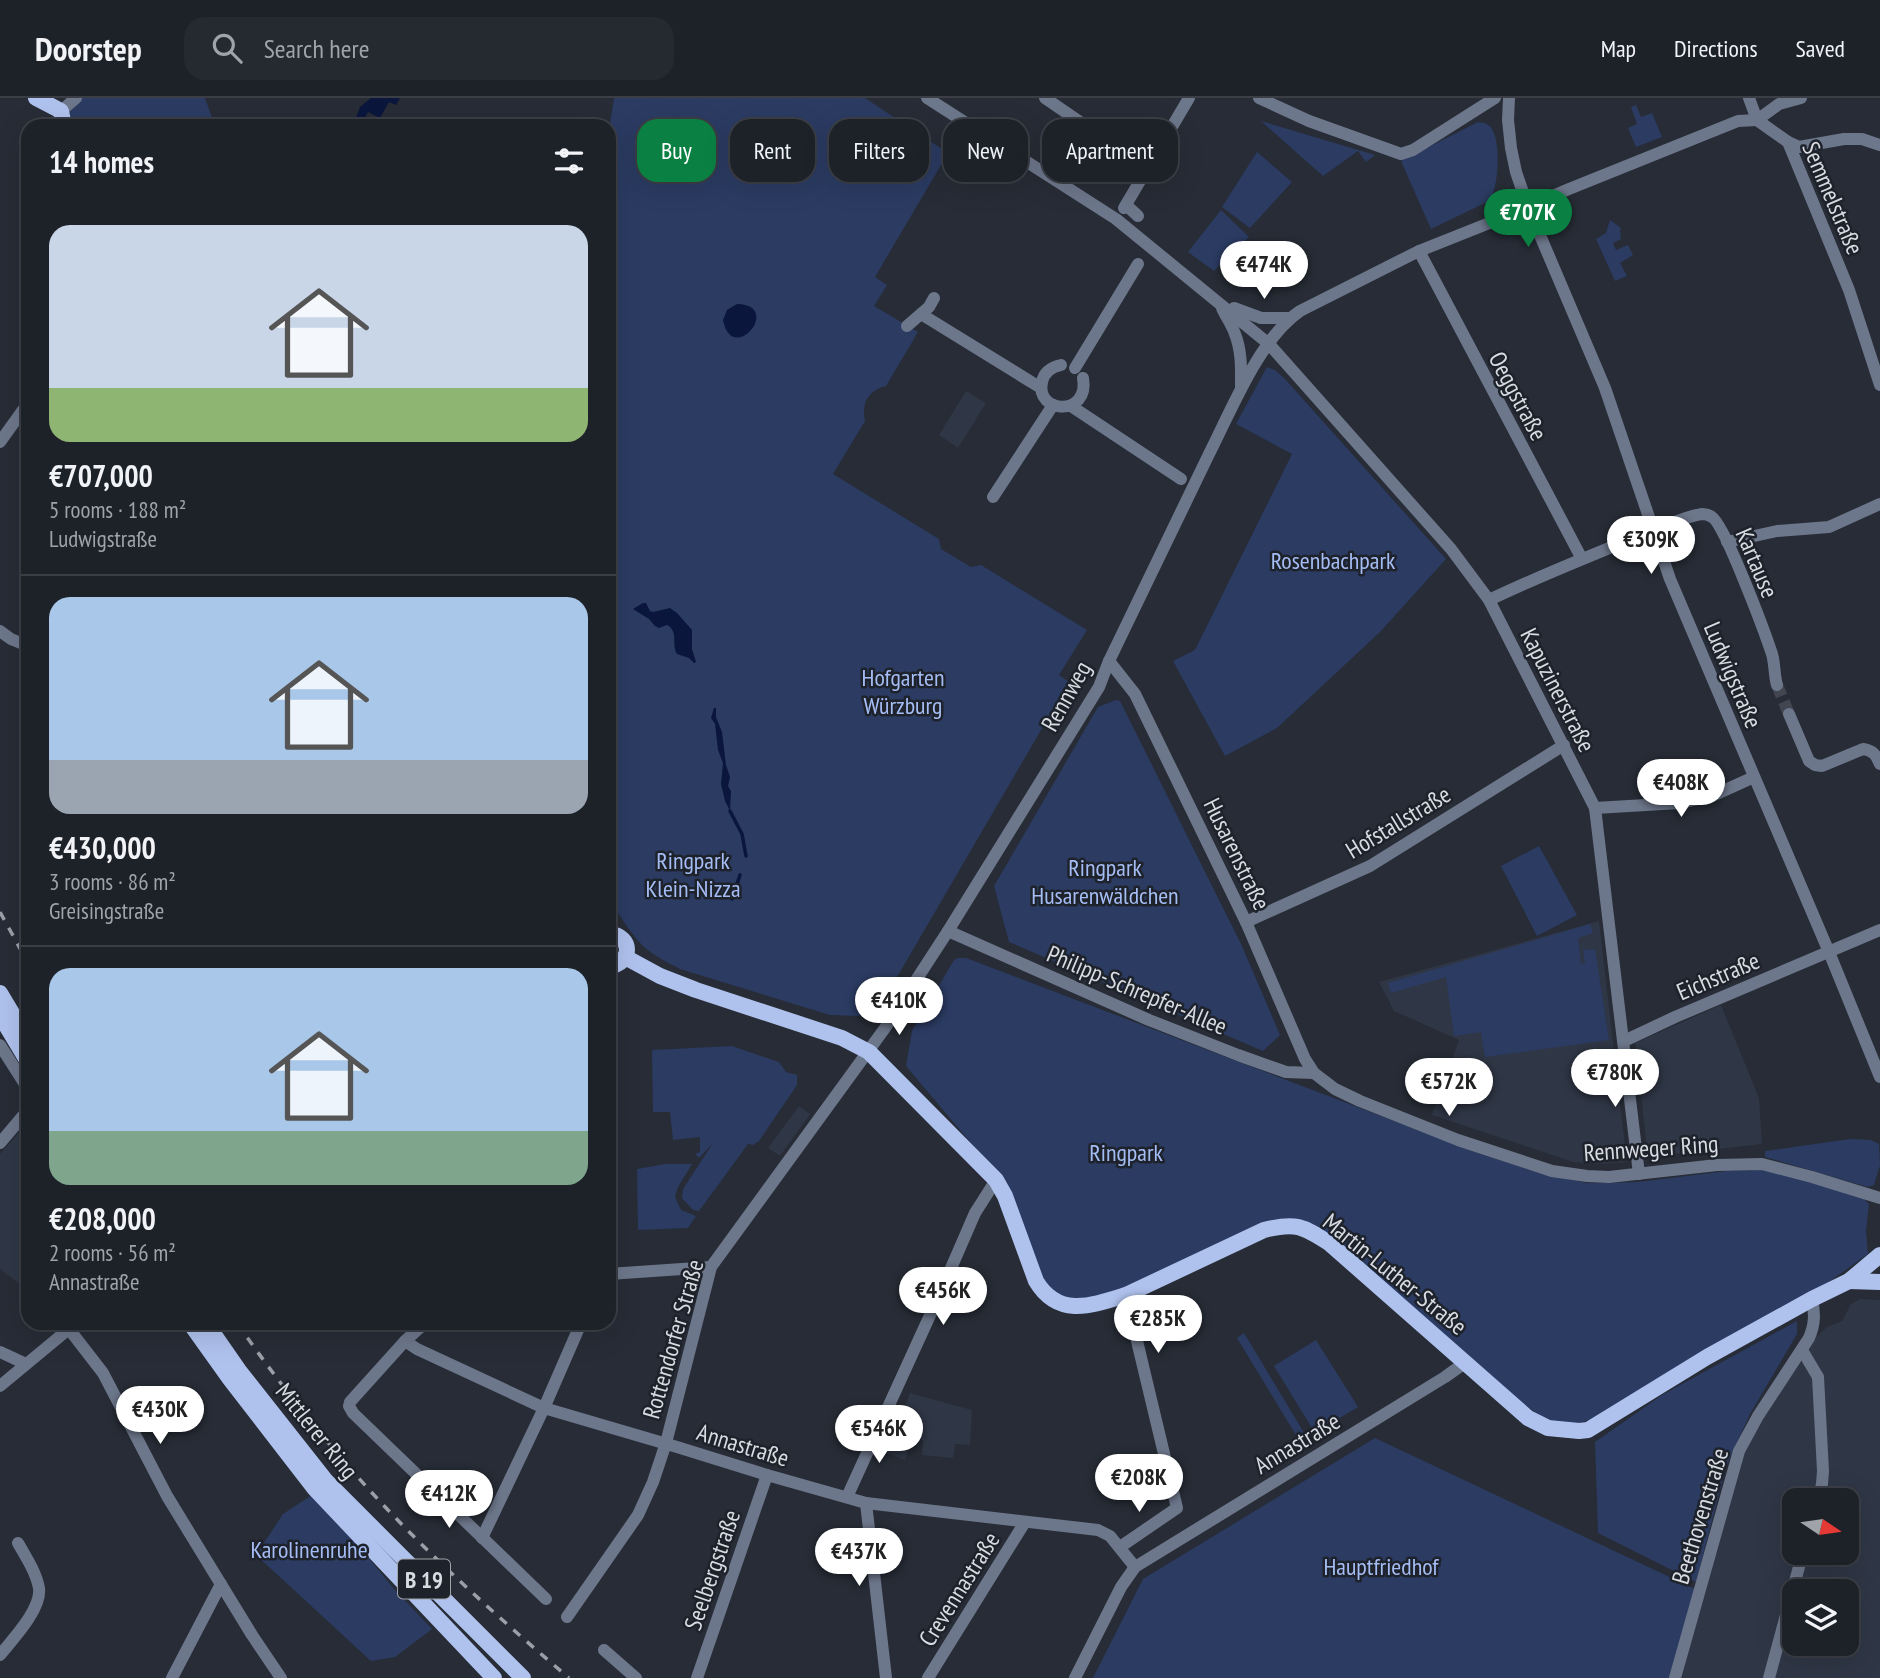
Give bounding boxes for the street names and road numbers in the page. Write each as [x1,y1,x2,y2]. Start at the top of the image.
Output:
street label: Semmelstraße [1795,137,1871,259]
street label: Oeggstraße [1482,346,1554,446]
street label: Kartause [1729,523,1785,603]
street label: Ludwigstraße [1697,617,1769,733]
street label: Kapuzinerstraße [1514,623,1602,757]
street label: Rennweg [1034,655,1098,737]
street label: Hofstallstraße [1340,779,1456,865]
street label: Husarenstraße [1197,793,1277,915]
street label: Philipp-Schrepfer-Allee [1042,938,1232,1042]
street label: Eichstraße [1672,945,1764,1007]
street label: Rennweger Ring [1583,1128,1719,1168]
street label: Martin-Luther-Straße [1317,1206,1473,1342]
street label: Rottendorfer Straße [636,1256,710,1422]
street label: Mittlerer Ring [269,1377,365,1485]
street label: Annastraße [1248,1405,1346,1481]
street label: Annastraße [693,1416,793,1474]
street label: Beethovenstraße [1665,1444,1735,1588]
street label: Seelbergstraße [677,1506,747,1634]
street label: Crevennastraße [912,1526,1006,1652]
road number: B 19 [398,1560,450,1598]

